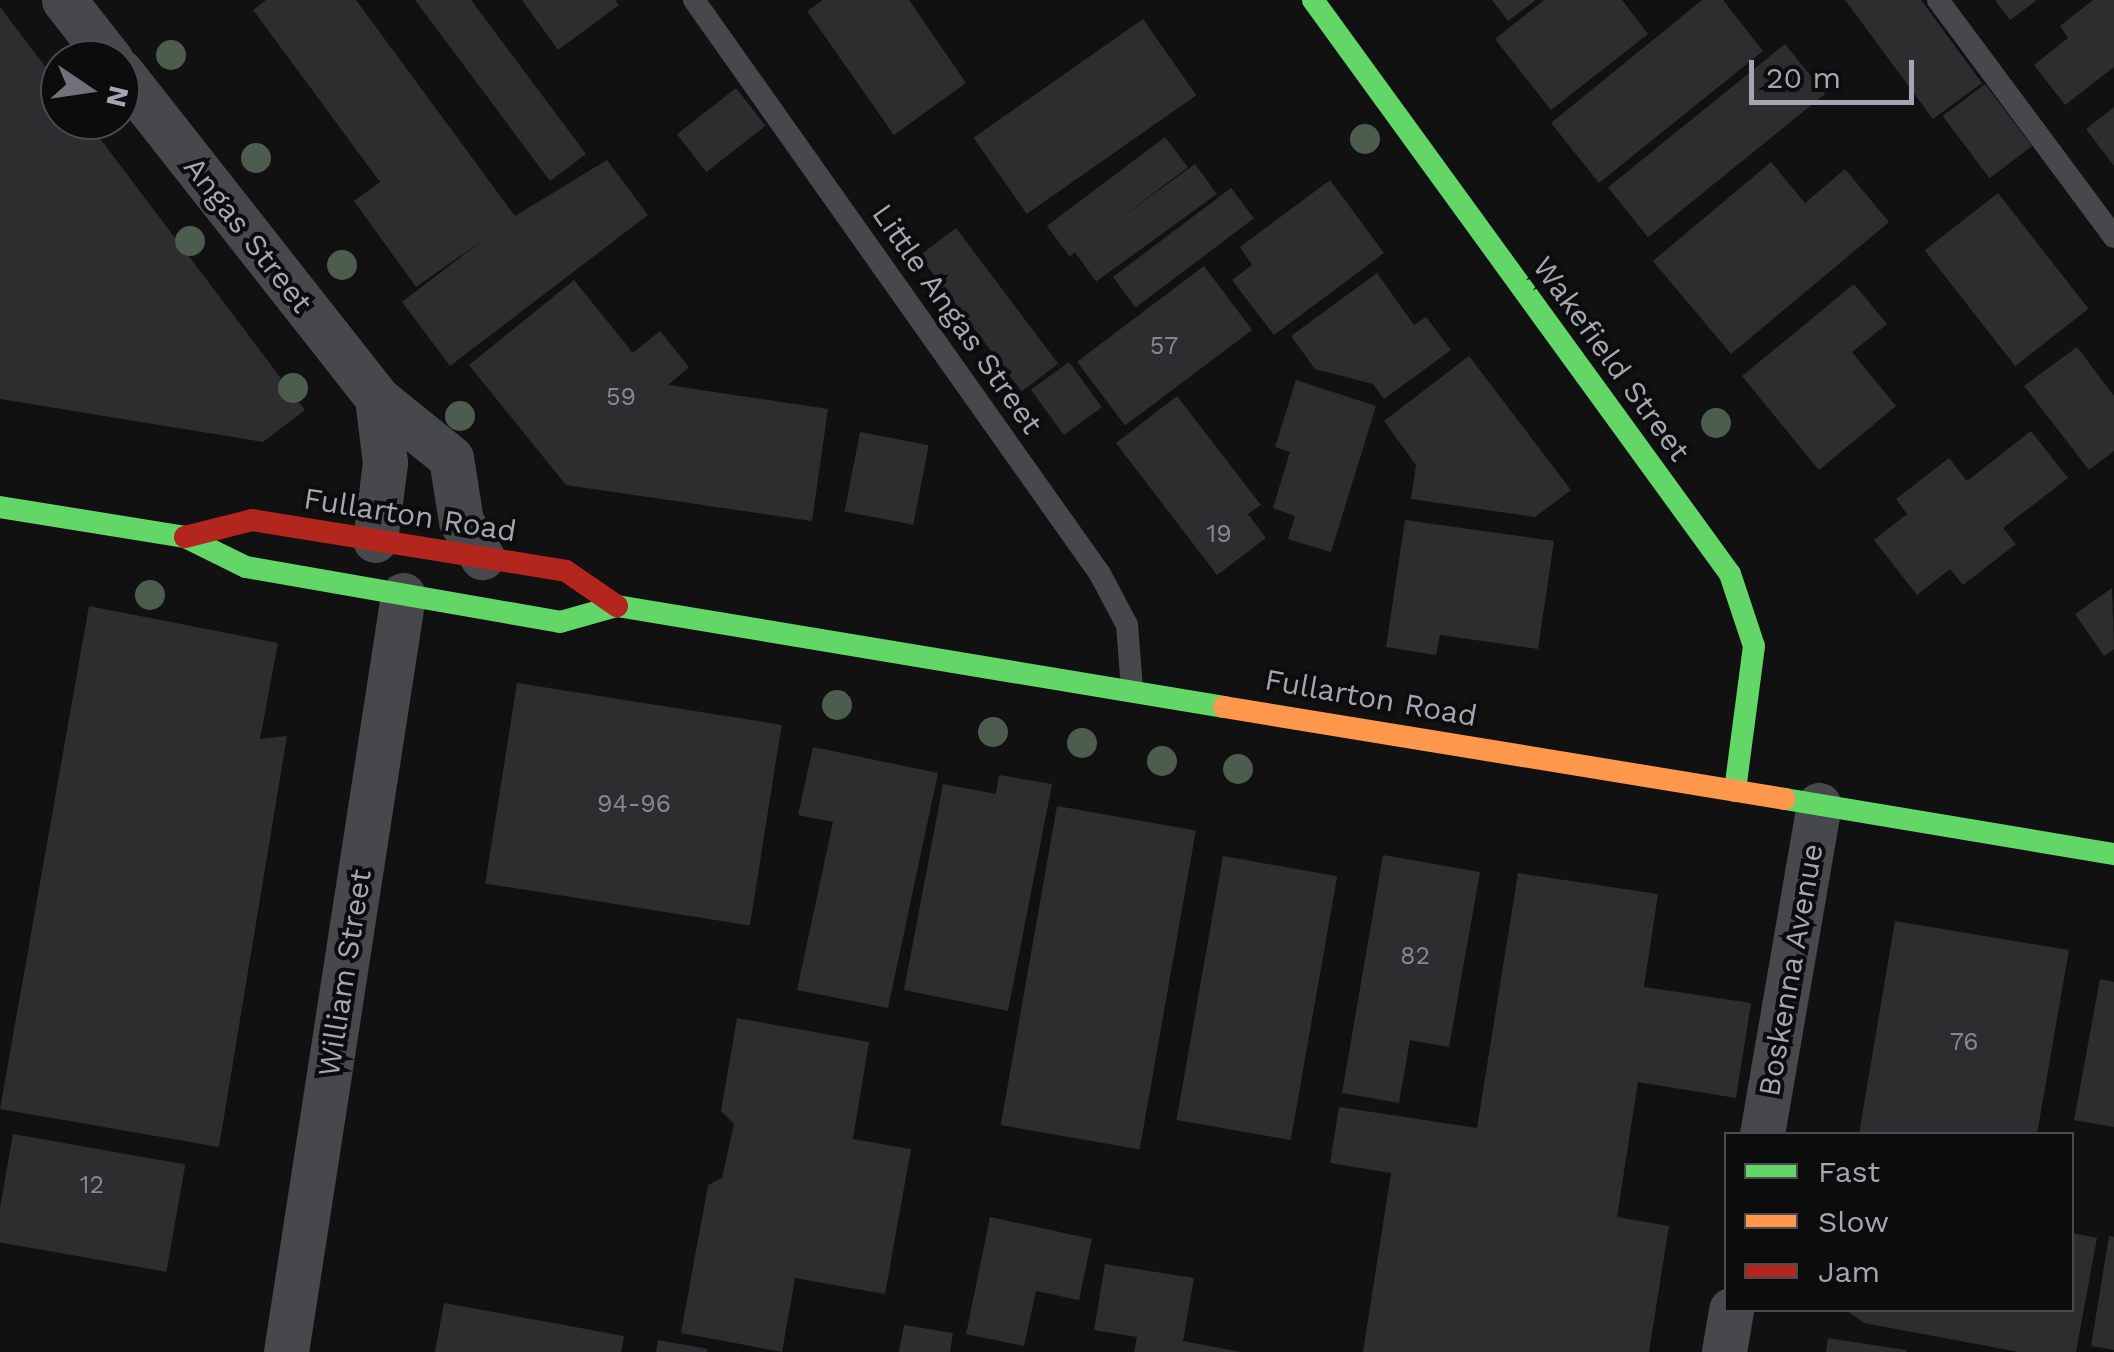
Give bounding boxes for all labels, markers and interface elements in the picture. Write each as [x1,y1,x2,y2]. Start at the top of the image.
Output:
north arrow [40,40,140,140]
scale bar [1754,40,1919,102]
text: 20 m [1766,60,1841,95]
text: N [99,83,136,110]
street label: Angas Street [176,150,320,320]
street label: Little Angas Street [864,197,1050,441]
street label: Wakefield Street [1525,250,1697,468]
house number: 57 [1150,331,1178,361]
house number: 59 [606,382,636,412]
street label: Fullarton Road [301,480,519,550]
house number: 19 [1206,519,1232,549]
street label: Fullarton Road [1262,662,1480,734]
house number: 94-96 [597,789,671,819]
street label: Boskenna Avenue [1751,840,1831,1100]
street label: William Street [311,867,379,1079]
house number: 82 [1400,941,1430,971]
house number: 76 [1950,1027,1978,1057]
legend [1724,1132,2074,1312]
text: Fast [1818,1154,1880,1189]
house number: 12 [80,1170,104,1200]
text: Slow [1818,1204,1889,1239]
text: Jam [1818,1254,1880,1289]

